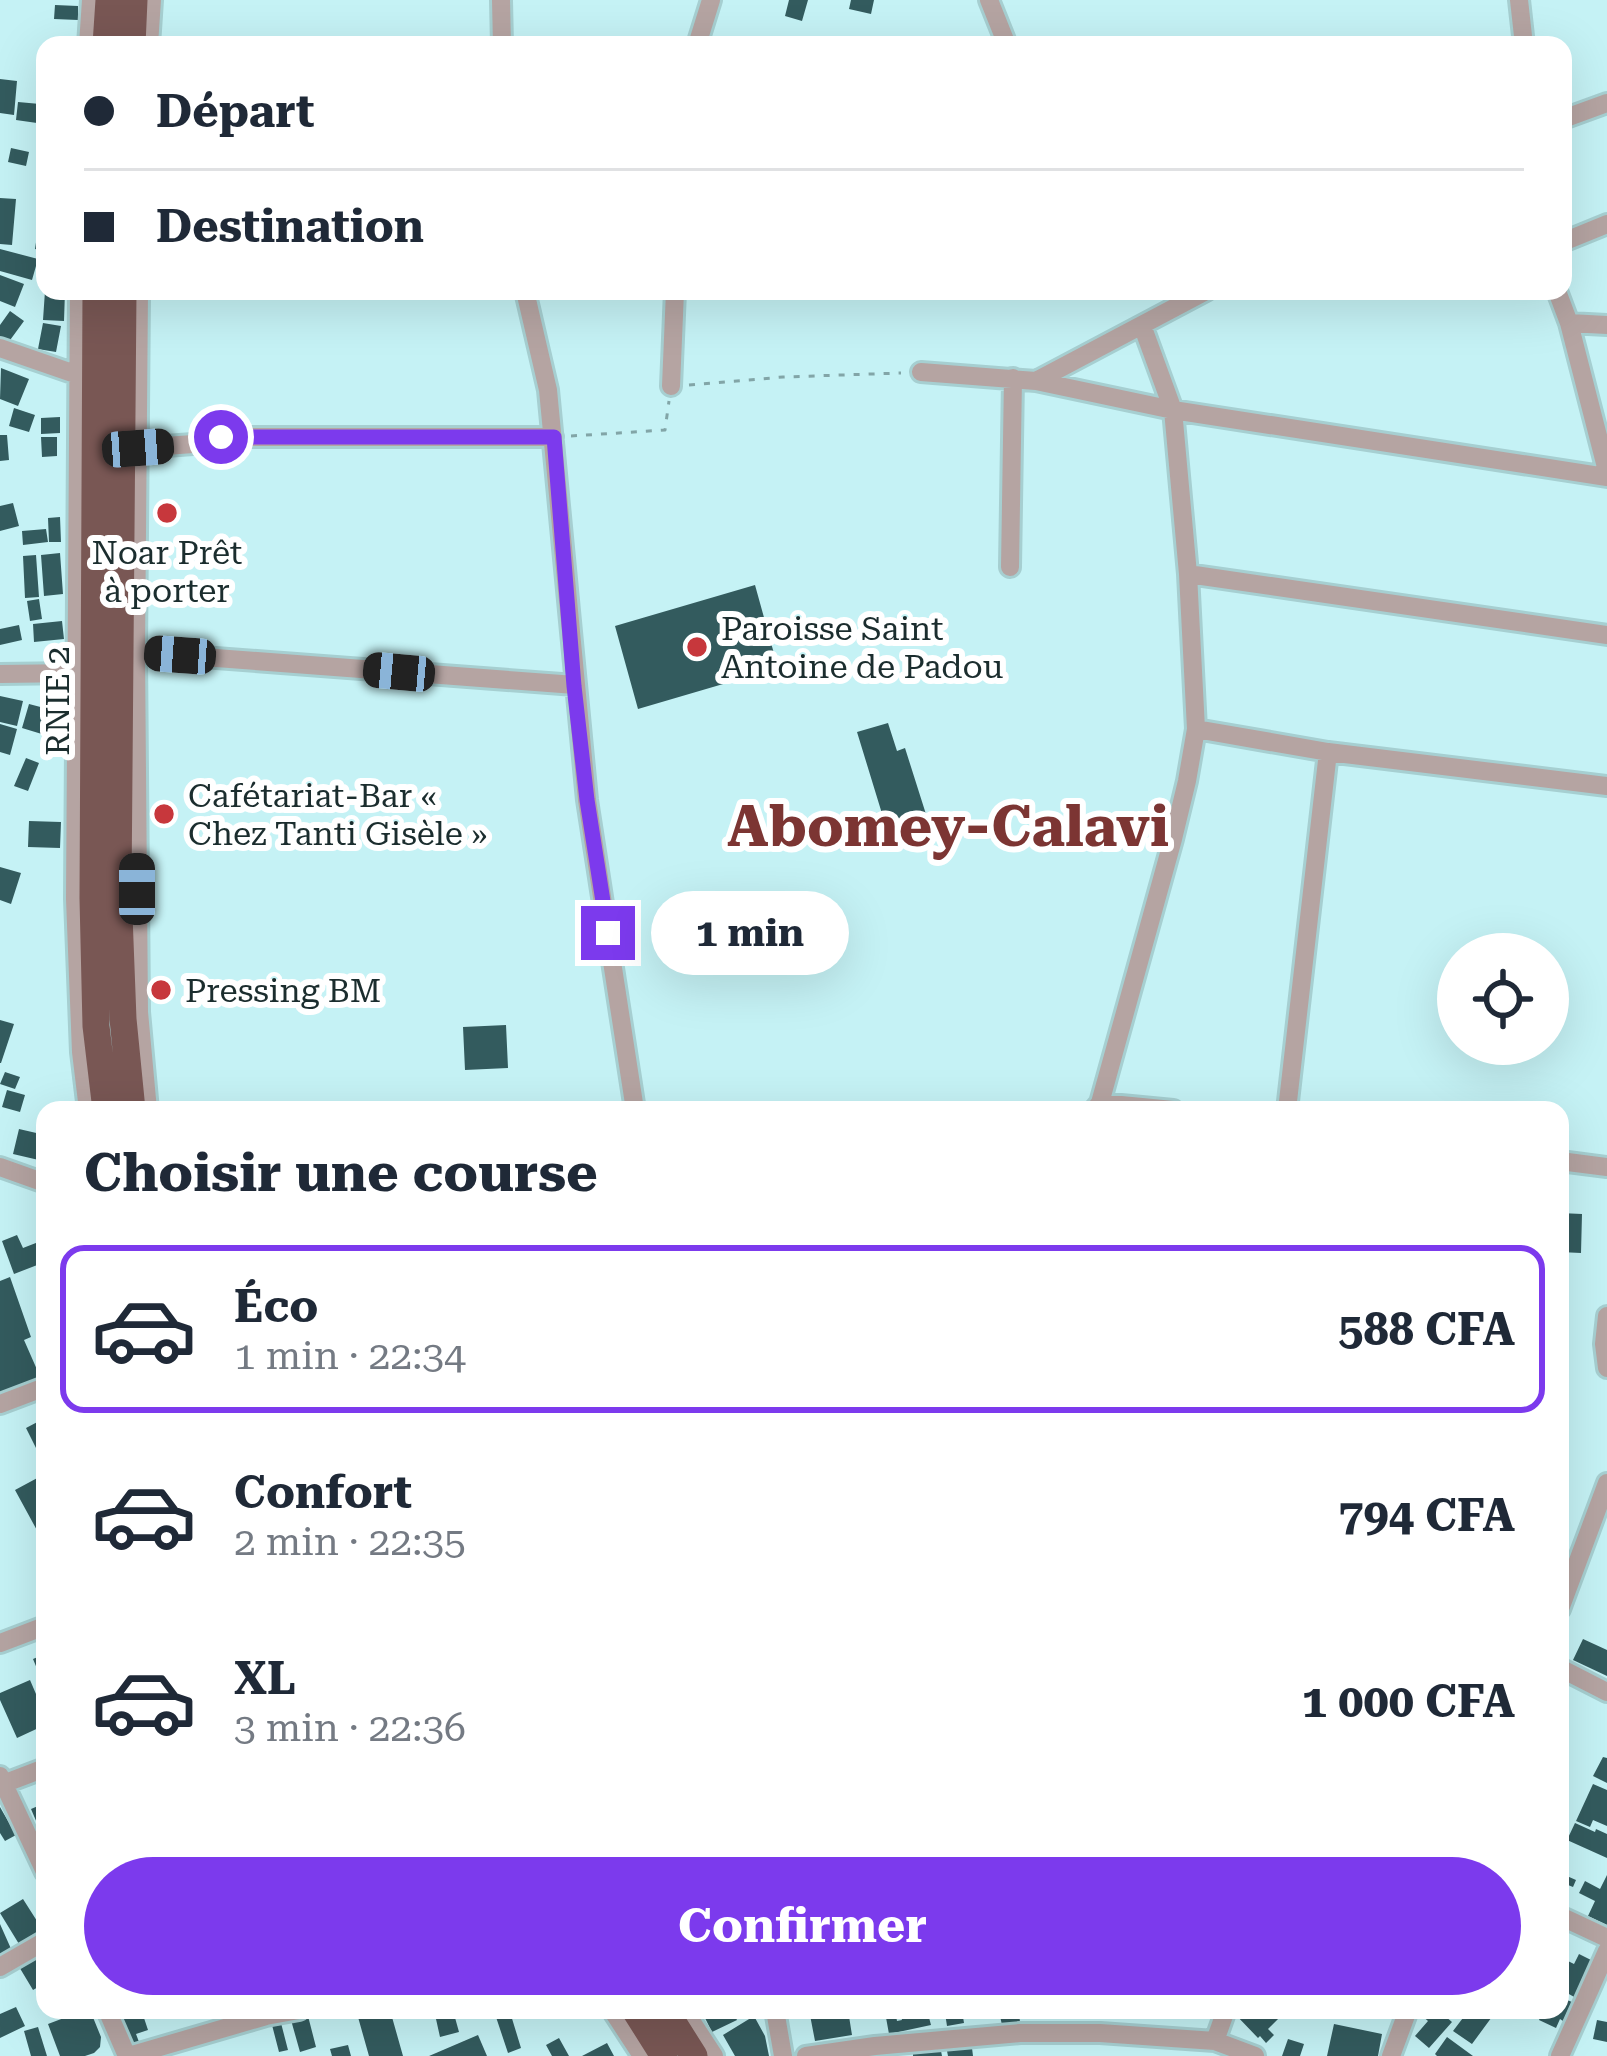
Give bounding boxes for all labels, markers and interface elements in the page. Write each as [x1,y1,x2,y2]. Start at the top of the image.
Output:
text: Départ [156,85,315,138]
text: Destination [156,200,424,253]
route start [194,410,248,464]
car [101,428,175,468]
marker: Noar Prêt à porter [154,500,180,526]
place label: Noar Prêt à porter [92,533,242,610]
place label: Paroisse Saint Antoine de Padou [721,609,1003,686]
marker: Paroisse Saint Antoine de Padou [684,634,710,660]
car [143,635,217,675]
street label: RNIE 2 [38,646,77,756]
car [362,651,436,693]
place label: Cafétariat-Bar « Chez Tanti Gisèle » [188,776,487,853]
district label: Abomey-Calavi [727,793,1169,860]
marker: Cafétariat-Bar « Chez Tanti Gisèle » [151,801,177,827]
car [119,853,155,925]
callout: 1 min [650,891,848,975]
route end [581,906,635,960]
text: 1 min [696,910,804,956]
map controls [1437,933,1569,1065]
button: locate [1437,933,1569,1065]
place label: Pressing BM [185,971,381,1010]
marker: Pressing BM [148,977,174,1003]
text: Choisir une course [84,1141,598,1204]
icon: car [90,1275,198,1383]
text: Éco [234,1280,318,1333]
text: 588 CFA [1338,1303,1515,1356]
text: 1 min · 22:34 [234,1333,466,1379]
icon: car [90,1461,198,1569]
text: Confort [234,1466,412,1519]
text: 794 CFA [1338,1489,1515,1542]
text: 2 min · 22:35 [234,1519,466,1565]
icon: car [90,1647,198,1755]
text: XL [234,1652,296,1705]
text: 1 000 CFA [1302,1675,1515,1728]
text: 3 min · 22:36 [234,1705,466,1751]
button: Confirmer [84,1857,1521,1995]

